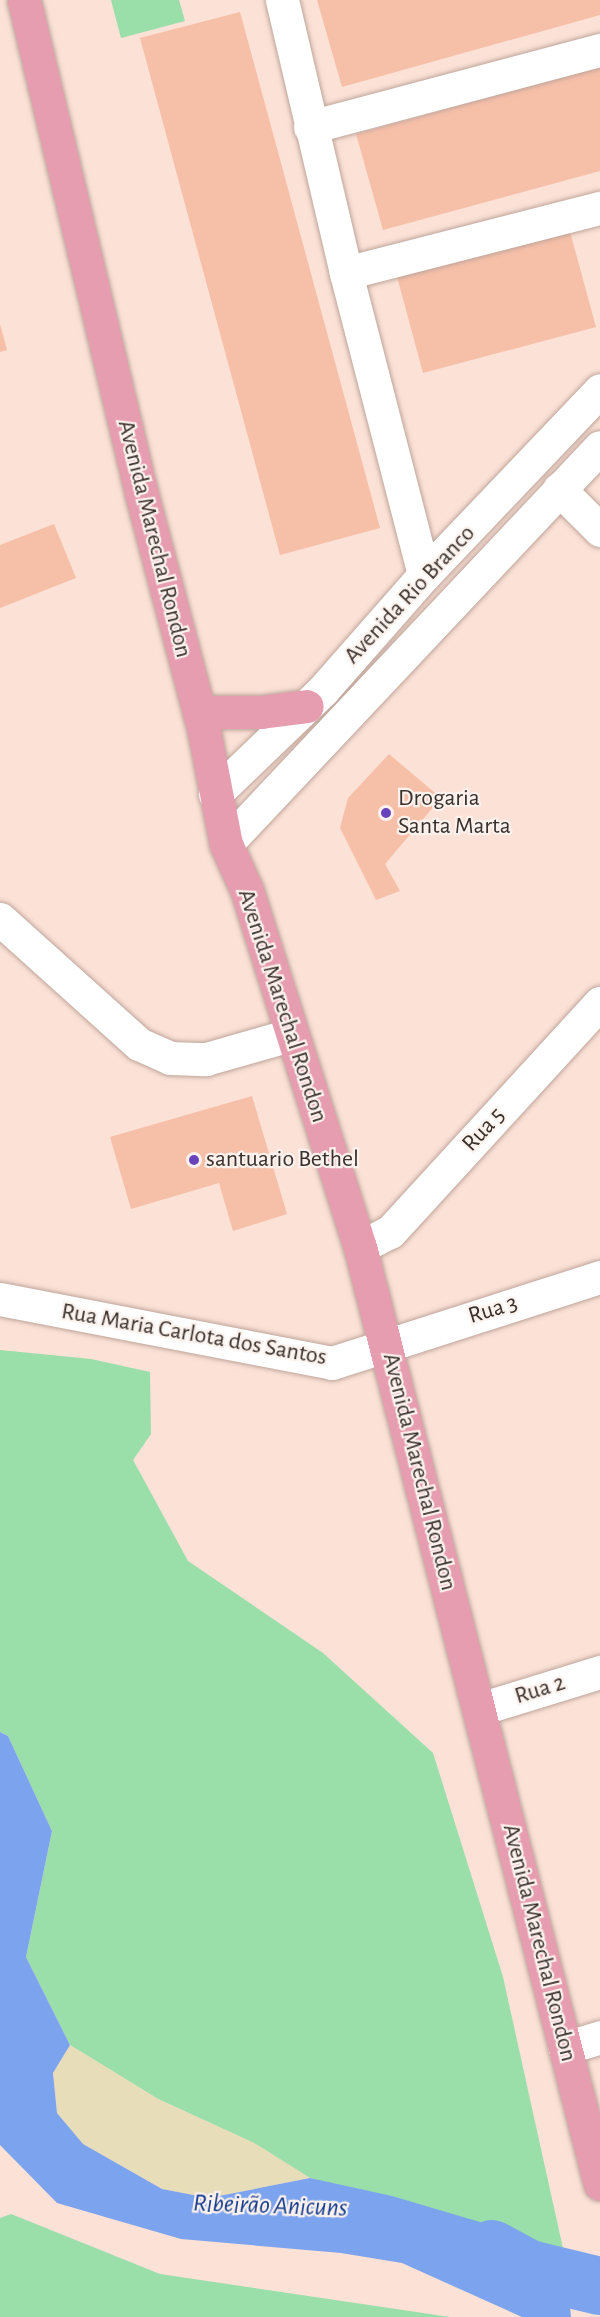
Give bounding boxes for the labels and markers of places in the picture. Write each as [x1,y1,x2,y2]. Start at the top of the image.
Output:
place label: Drogaria Santa Marta [398,785,511,841]
marker: Drogaria Santa Marta [379,806,393,820]
place label: santuario Bethel [206,1146,359,1174]
marker: santuario Bethel [187,1153,201,1167]

